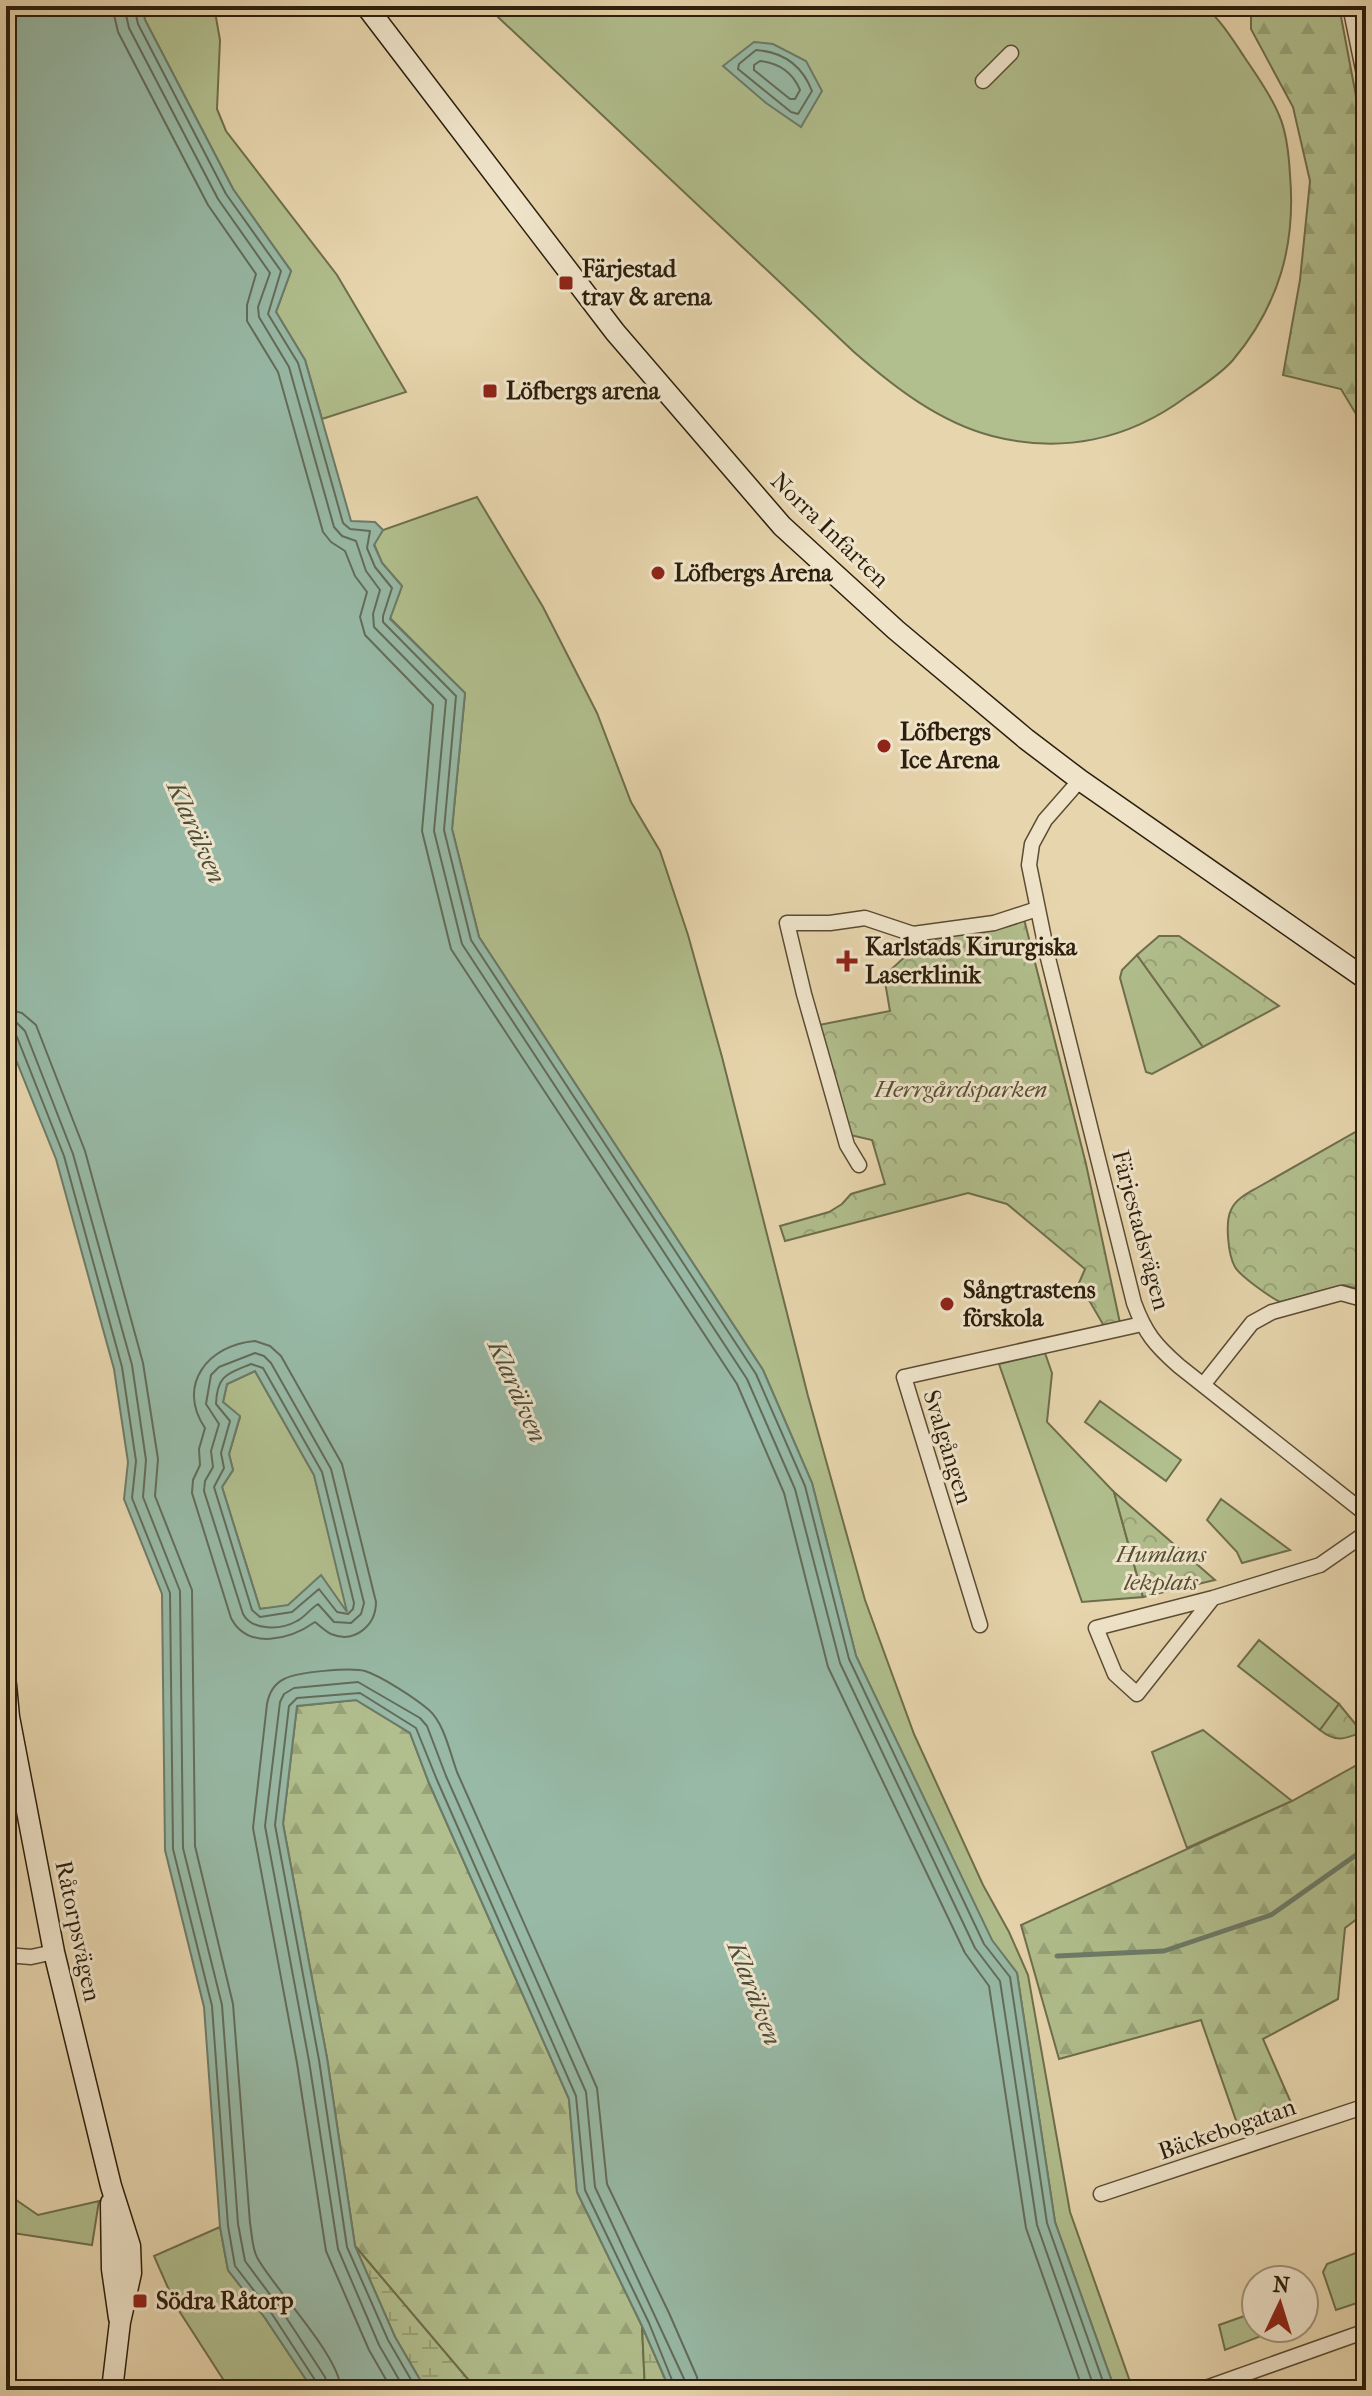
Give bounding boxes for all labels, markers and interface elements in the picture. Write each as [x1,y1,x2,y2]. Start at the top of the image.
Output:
place label: Färjestad trav & arena [581,255,712,311]
marker: Färjestad trav & arena [557,274,575,292]
place label: Löfbergs arena [506,377,661,405]
marker: Löfbergs arena [481,382,499,400]
street label: Norra Infarten [765,467,895,593]
place label: Löfbergs Arena [674,559,833,587]
marker: Löfbergs Arena [649,564,667,582]
place label: Löfbergs Ice Arena [900,718,1000,774]
marker: Löfbergs Ice Arena [875,737,893,755]
water label: Klarälven [159,774,233,889]
place label: Karlstads Kirurgiska Laserklinik [865,933,1078,989]
marker: Karlstads Kirurgiska Laserklinik [836,950,858,972]
park label: Herrgårdsparken [873,1075,1048,1103]
street label: Färjestadsvägen [1106,1147,1176,1313]
place label: Sångtrastens förskola [962,1276,1096,1332]
marker: Sångtrastens förskola [938,1295,956,1313]
water label: Klarälven [480,1333,554,1448]
street label: Svalgången [917,1387,979,1508]
park label: Humlans lekplats [1115,1540,1207,1596]
street label: Råtorpsvägen [49,1858,107,2004]
water label: Klarälven [720,1935,789,2050]
street label: Bäckebogatan [1155,2092,1299,2166]
north arrow [1240,2264,1320,2344]
text: N [1272,2271,1291,2299]
place label: Södra Råtorp [156,2287,293,2315]
marker: Södra Råtorp [131,2292,149,2310]

